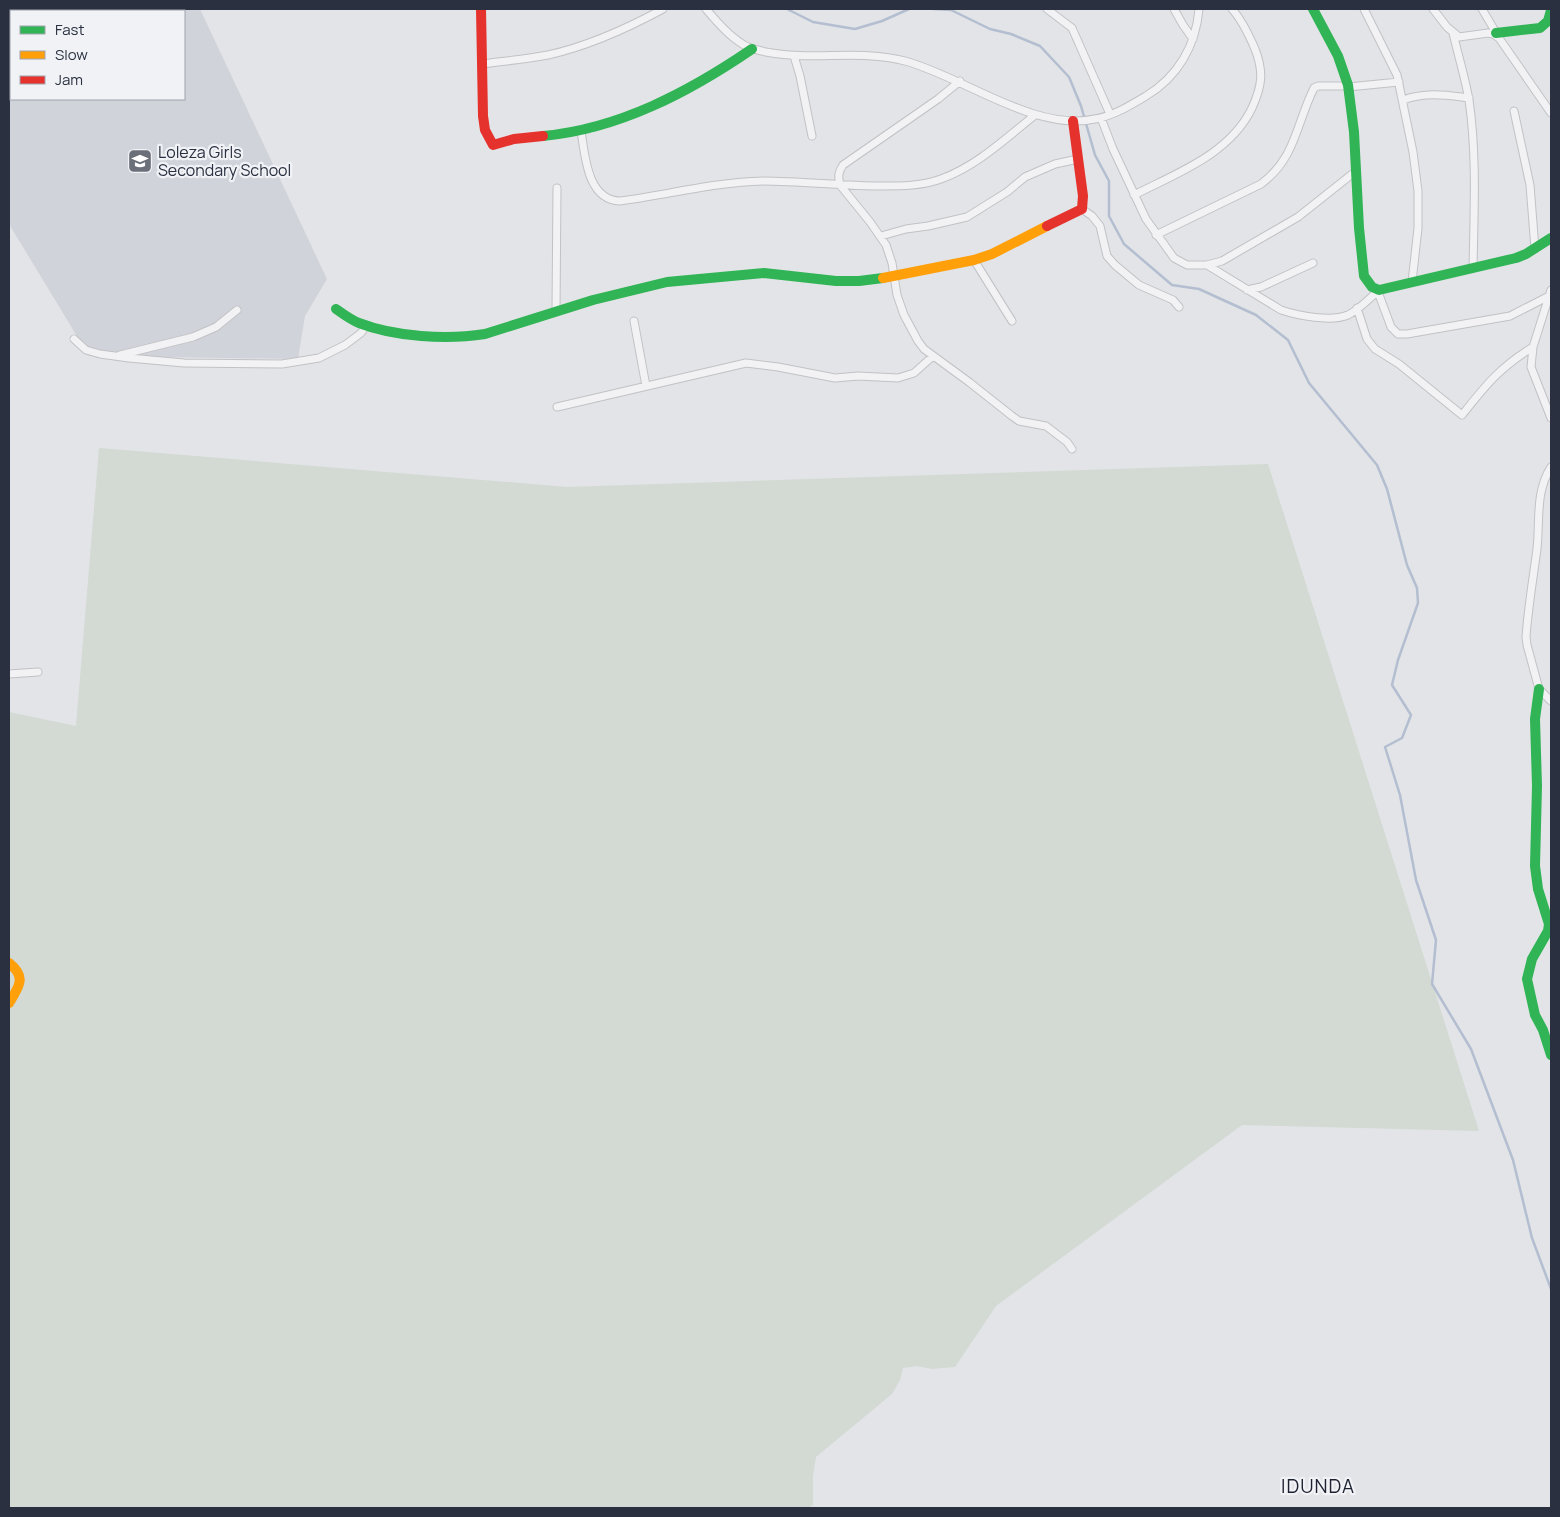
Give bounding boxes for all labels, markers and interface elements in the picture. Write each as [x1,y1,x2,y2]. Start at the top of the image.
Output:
legend [10,10,185,100]
text: Fast [55,19,84,40]
text: Slow [55,44,88,65]
text: Jam [55,69,83,90]
place label: Loleza Girls Secondary School [158,141,291,181]
school or university icon: Loleza Girls Secondary School [127,148,153,174]
district label: IDUNDA [1281,1473,1355,1499]

